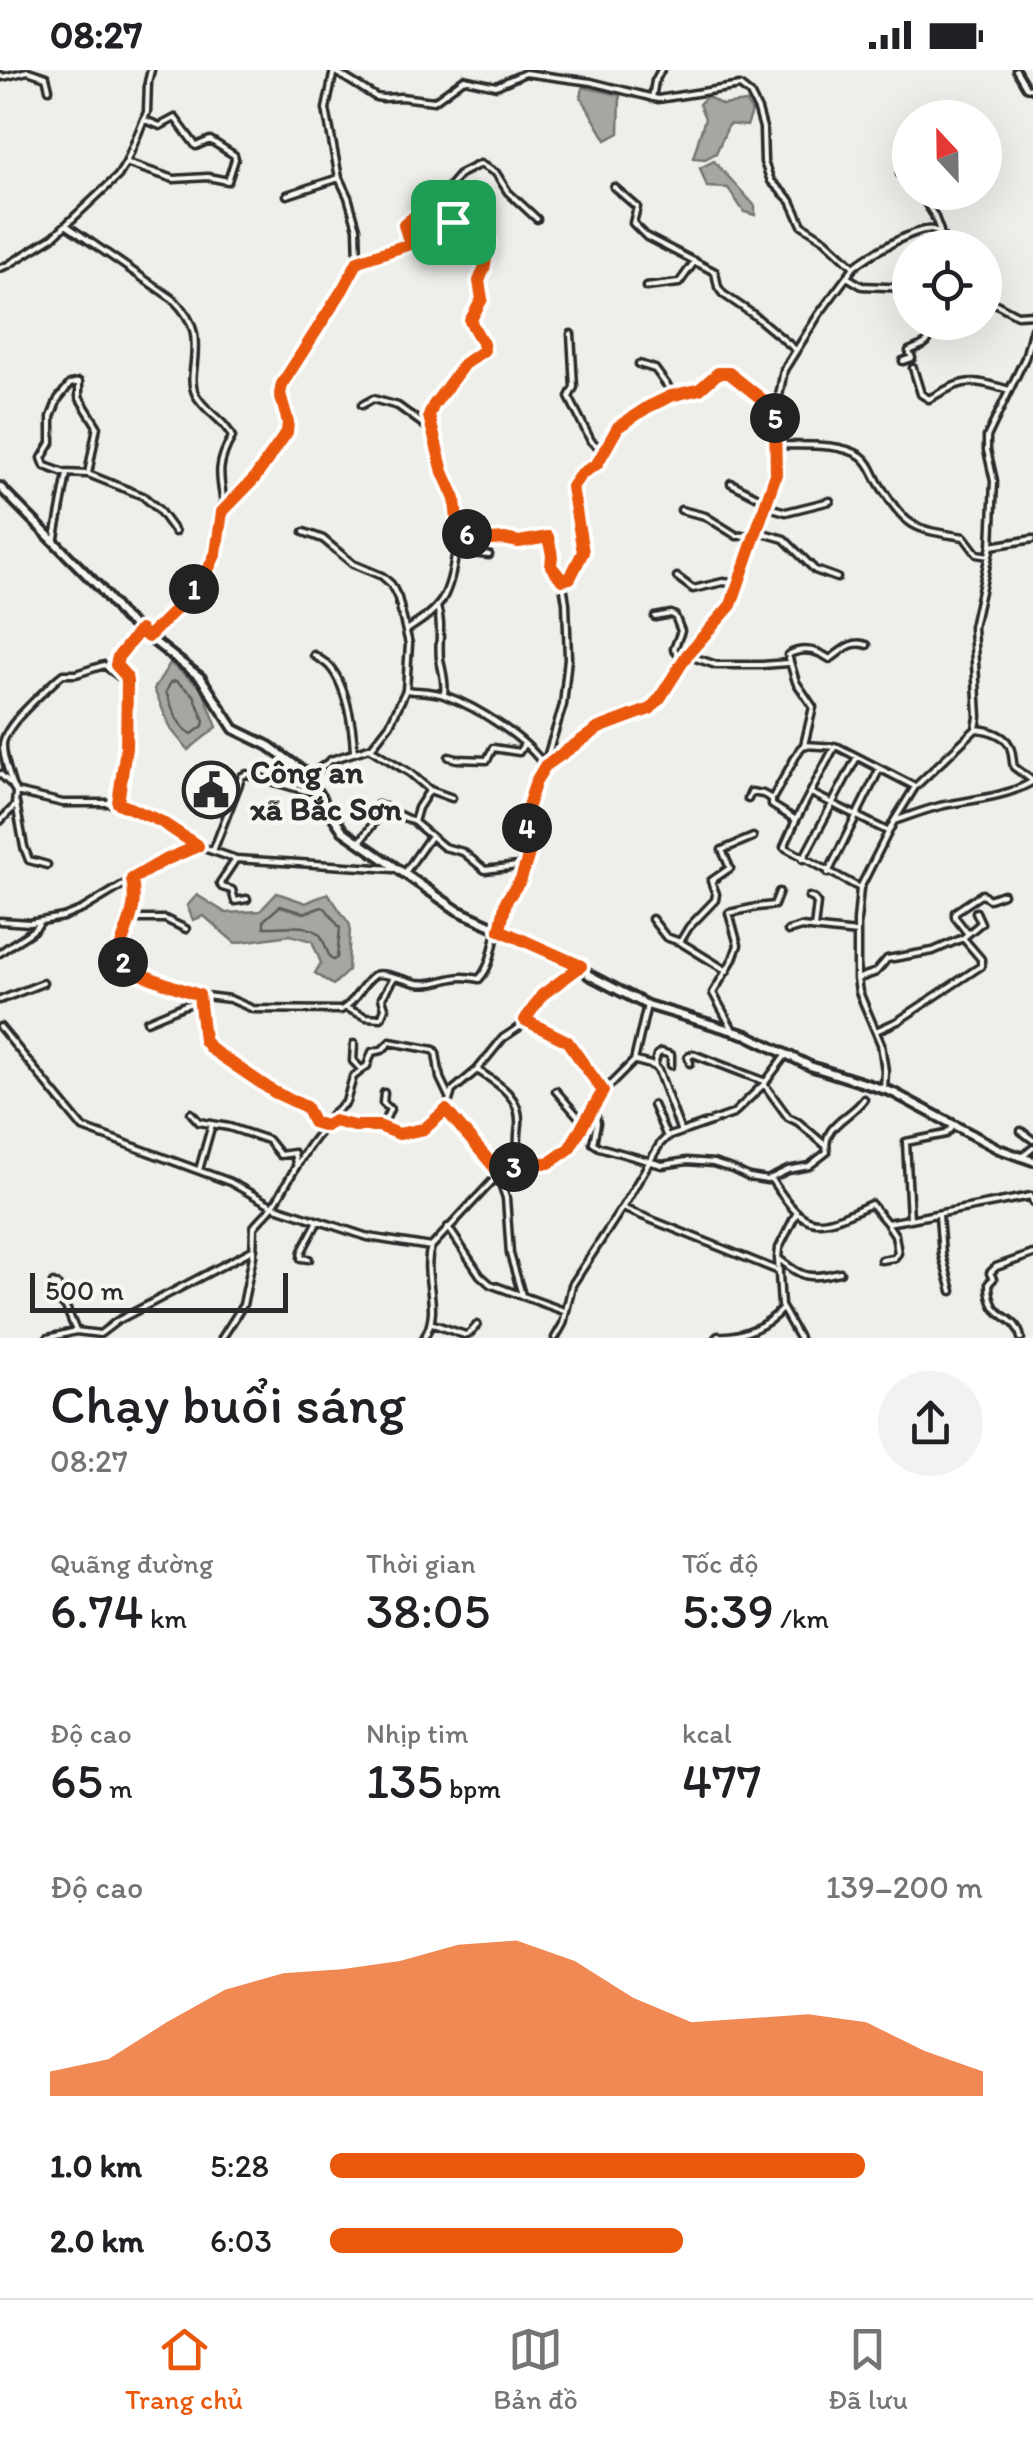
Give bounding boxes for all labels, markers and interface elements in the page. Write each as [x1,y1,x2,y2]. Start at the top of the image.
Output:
text: 08:27 [50,12,142,58]
north arrow [892,100,1002,210]
map controls [892,100,1002,340]
pin [411,180,496,265]
icon: arrive [426,195,481,250]
button: locate [892,230,1002,340]
pin: 5 [750,393,800,443]
text: 5 [768,401,782,435]
pin: 6 [442,509,492,559]
text: 6 [460,517,474,551]
pin: 1 [169,564,219,614]
text: 1 [188,572,201,606]
place label: Công an xã Bắc Sơn [250,753,403,828]
public building icon: Công an xã Bắc Sơn [181,760,241,820]
pin: 4 [502,803,552,853]
text: 4 [519,811,535,845]
pin: 2 [98,937,148,987]
text: 2 [116,945,130,979]
pin: 3 [489,1142,539,1192]
text: 3 [506,1150,522,1184]
scale bar [30,1268,288,1312]
text: 500 m [45,1273,124,1307]
text: Chạy buổi sáng [50,1371,406,1437]
button: share [878,1371,983,1476]
text: 08:27 [50,1442,128,1480]
text: Quãng đường [50,1546,213,1580]
text: Thời gian [366,1546,476,1580]
text: Tốc độ [682,1546,759,1580]
text: 6.74 [50,1580,144,1641]
text: 38:05 [366,1580,490,1641]
text: 5:39 [682,1580,774,1641]
text: km [144,1601,187,1635]
text: /km [774,1601,829,1635]
text: Độ cao [50,1716,132,1750]
text: Nhịp tim [366,1716,468,1750]
text: kcal [682,1716,732,1750]
text: 65 [50,1750,103,1811]
text: 135 [366,1750,443,1811]
text: 477 [682,1750,762,1811]
text: m [103,1771,133,1805]
text: bpm [443,1771,501,1805]
text: Độ cao [50,1868,143,1906]
text: 139–200 m [826,1868,983,1906]
text: 1.0 km [50,2147,142,2185]
text: 5:28 [210,2147,269,2185]
text: 2.0 km [50,2222,144,2260]
text: 6:03 [210,2222,272,2260]
tab: Trang chủ [125,2322,243,2416]
tab: Bản đồ [493,2322,578,2416]
tab: Đã lưu [828,2322,908,2416]

